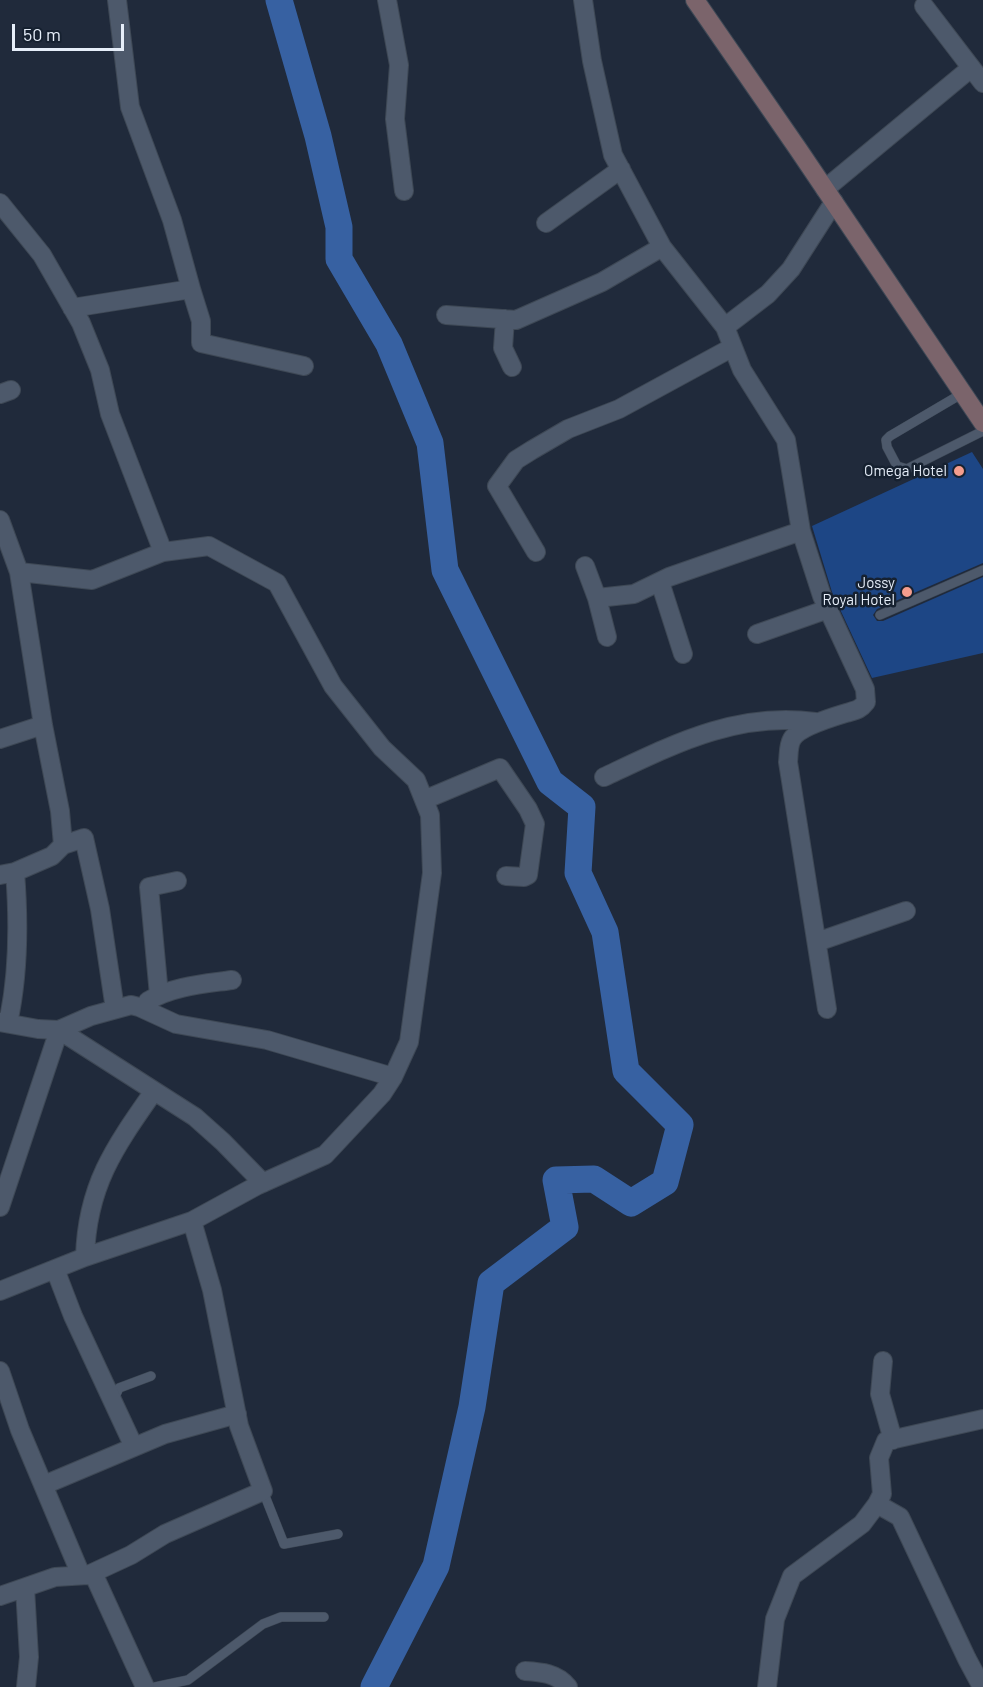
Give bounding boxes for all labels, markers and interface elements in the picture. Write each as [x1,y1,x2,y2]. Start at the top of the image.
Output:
scale bar [15,12,128,50]
text: 50 m [23,23,61,45]
place label: Omega Hotel [864,462,947,480]
marker: Omega Hotel [952,464,966,478]
place label: Jossy Royal Hotel [823,574,895,609]
marker: Jossy Royal Hotel [900,585,914,599]

